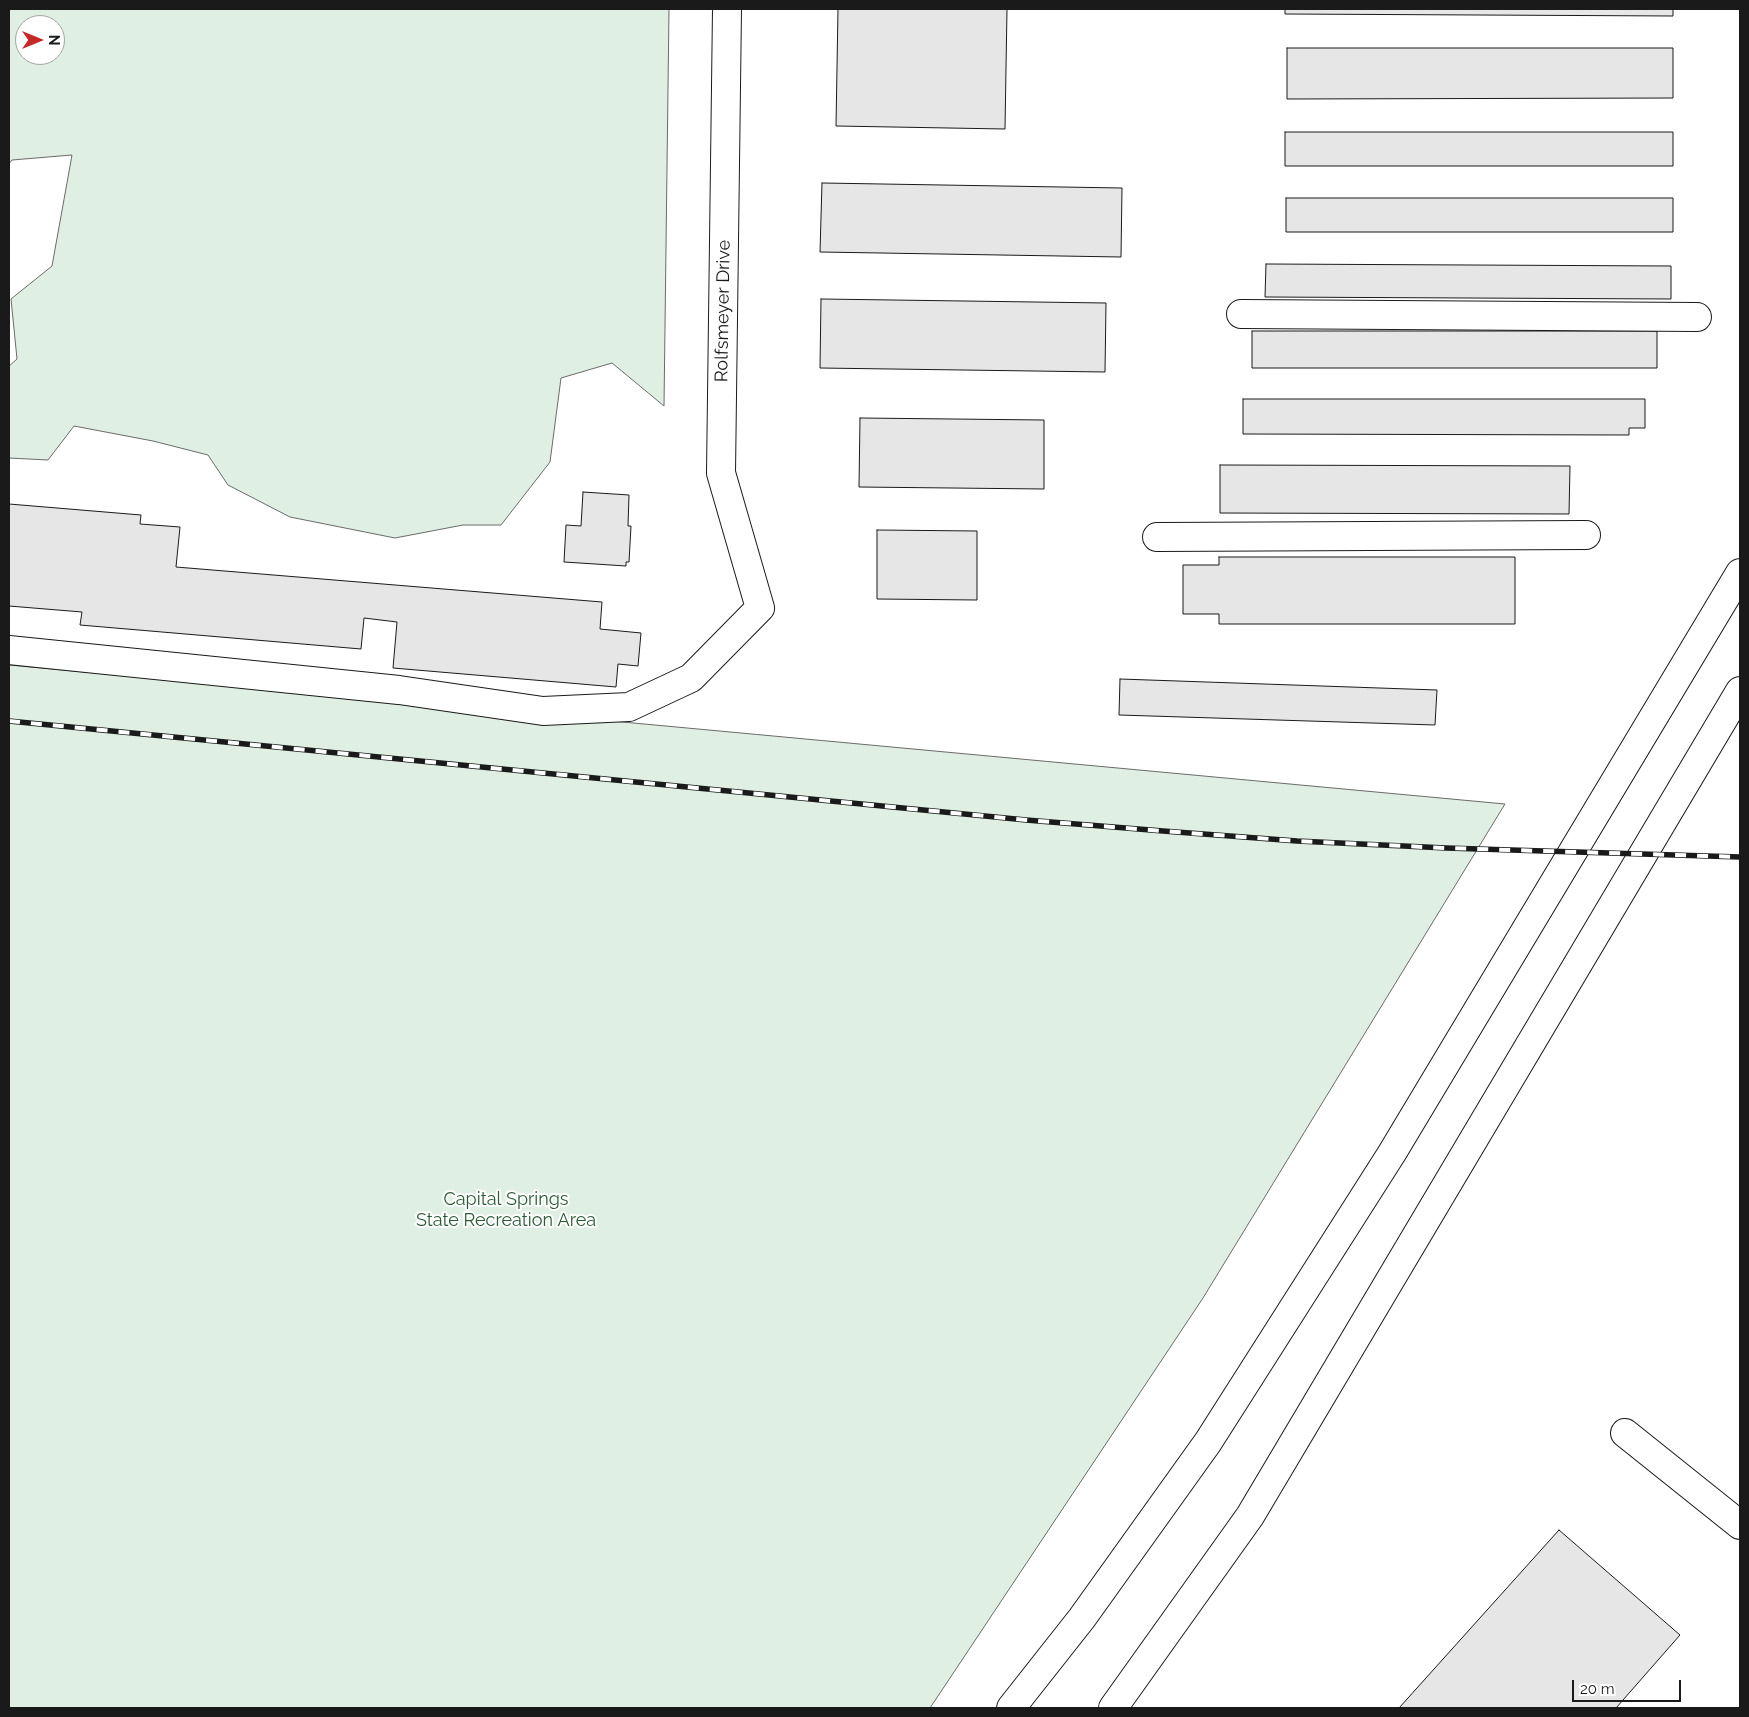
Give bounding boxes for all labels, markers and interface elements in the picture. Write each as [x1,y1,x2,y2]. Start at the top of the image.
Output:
north arrow [15,15,65,65]
text: N [46,35,62,45]
street label: Rolfsmeyer Drive [711,240,735,382]
park label: Capital Springs State Recreation Area [416,1189,596,1232]
scale bar [1574,1670,1683,1702]
text: 20 m [1580,1680,1615,1698]

